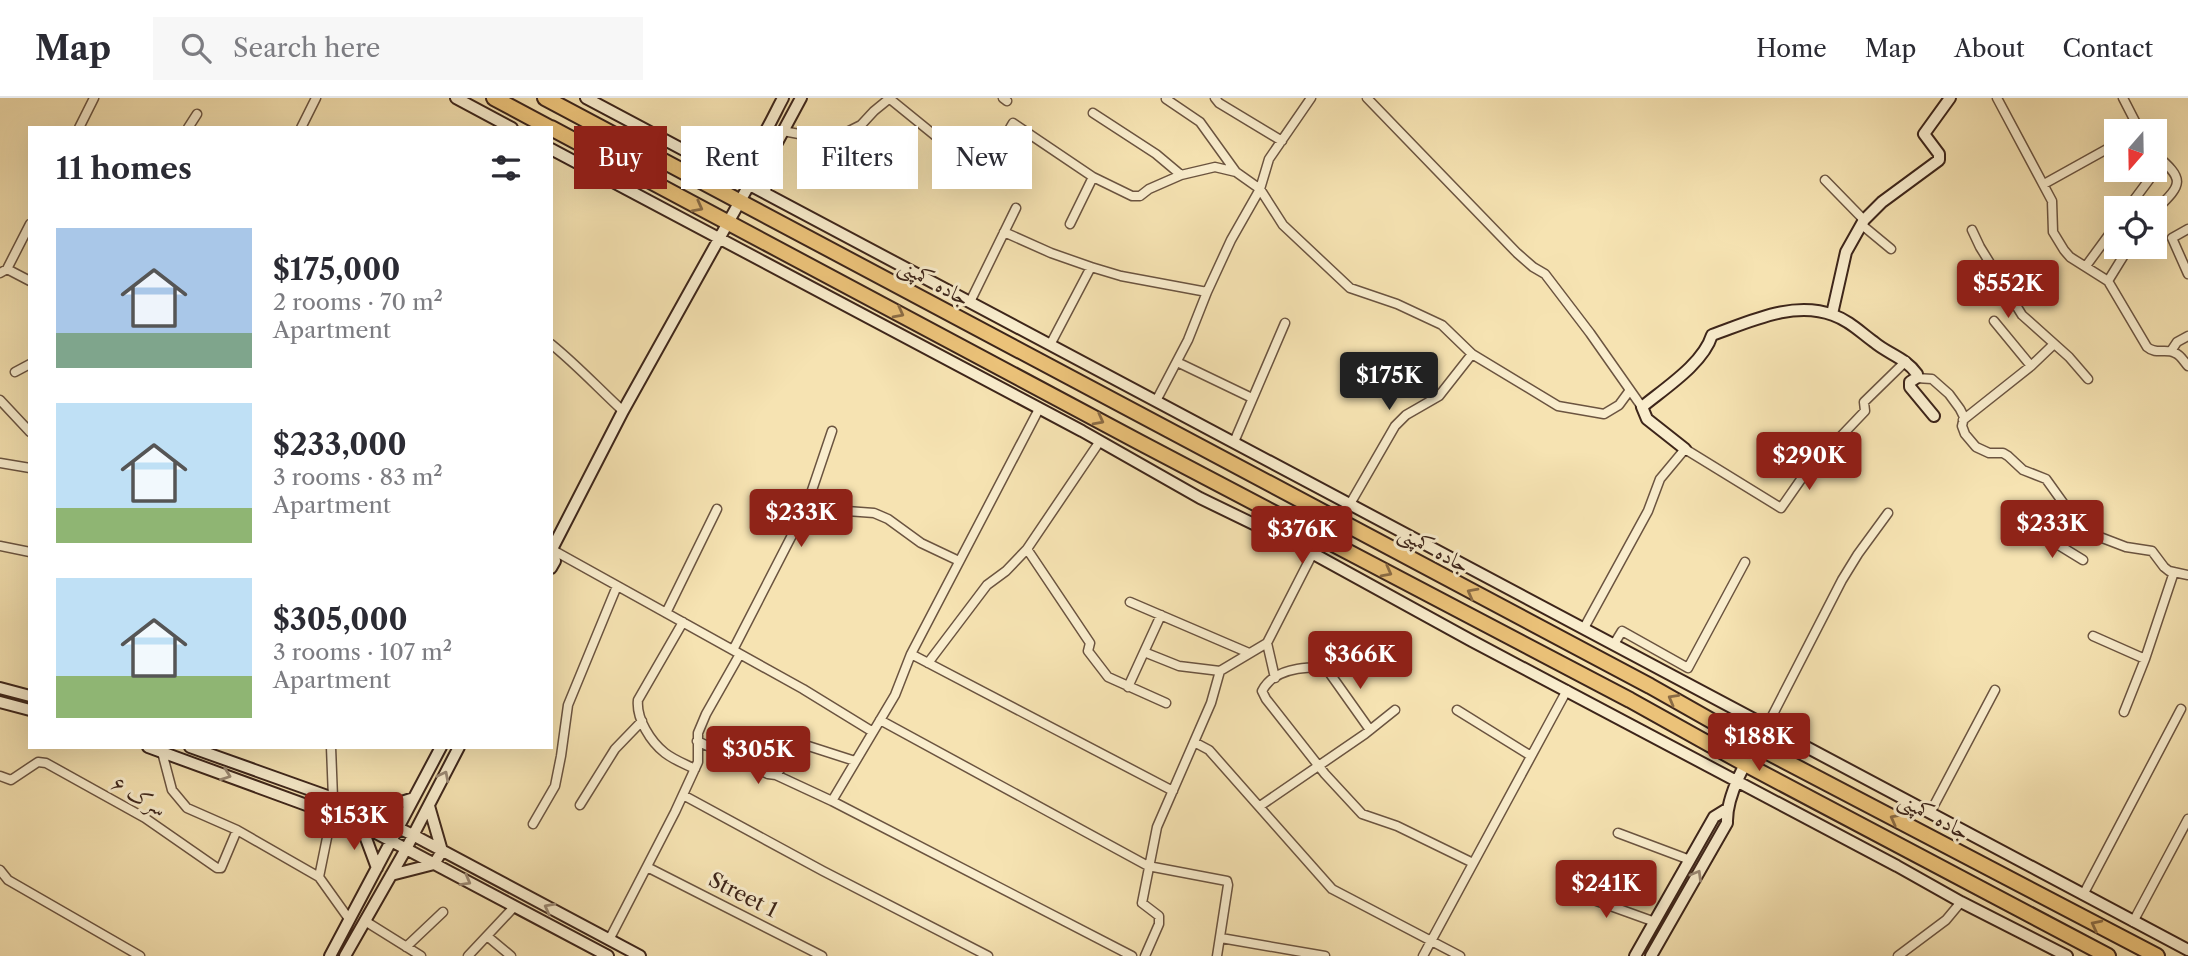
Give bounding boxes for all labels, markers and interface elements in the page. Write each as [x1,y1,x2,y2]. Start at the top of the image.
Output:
search box [153,17,643,80]
text: Map [35,28,111,69]
icon: search [177,29,215,67]
text: Search here [233,32,380,64]
text: Home [1756,34,1827,63]
text: Map [1865,34,1916,63]
text: About [1954,34,2025,63]
text: Contact [2063,34,2153,63]
north arrow [2104,119,2166,182]
map controls [2104,119,2167,259]
chip: Buy [574,126,667,189]
chip: Rent [681,126,783,189]
chip: Filters [797,126,918,189]
chip: New [932,126,1032,189]
icon: filters [487,149,525,187]
text: 11 homes [56,150,192,187]
button: locate [2104,196,2167,259]
one-way arrow [690,199,703,212]
text: $175,000 [273,251,400,288]
street label: جاده کمپنی [893,253,974,313]
icon: home [112,256,196,340]
pin: $552K [1959,260,2057,320]
text: $552K [1973,269,2043,297]
text: 2 rooms · 70 m² [273,288,443,316]
one-way arrow [892,305,904,318]
text: Apartment [273,316,391,344]
pin: $175K [1340,352,1438,412]
text: $175K [1356,361,1422,389]
one-way arrow [1092,412,1105,426]
text: $233,000 [273,426,407,463]
icon: home [112,431,196,515]
pin: $290K [1760,432,1858,492]
text: $290K [1772,441,1846,469]
text: 3 rooms · 83 m² [273,463,443,491]
pin: $233K [752,490,850,549]
text: Apartment [273,491,391,519]
text: $233K [766,498,836,526]
pin: $233K [2003,500,2101,560]
pin: $376K [1253,506,1351,566]
text: $233K [2017,509,2087,537]
text: $376K [1267,515,1337,543]
street label: جاده کمپنی [1393,520,1474,580]
one-way arrow [1380,564,1392,578]
one-way arrow [1467,587,1479,601]
text: $305,000 [273,601,408,638]
icon: home [112,606,196,690]
pin: $366K [1311,632,1409,691]
text: 3 rooms · 107 m² [273,638,452,666]
text: $366K [1324,640,1396,668]
text: Apartment [273,666,391,694]
one-way arrow [1668,694,1681,707]
pin: $188K [1710,714,1808,773]
text: $188K [1724,722,1794,750]
pin: $305K [709,726,807,786]
text: $305K [722,735,794,763]
one-way arrow [219,767,231,781]
street label: سرک ۶ [107,770,171,823]
one-way arrow [435,771,449,784]
street label: جاده کمپنی [1893,787,1974,847]
pin: $153K [305,792,403,852]
text: $153K [320,801,388,829]
one-way arrow [1890,814,1902,827]
pin: $241K [1557,860,1655,920]
street label: Street 1 [705,867,782,923]
text: $241K [1572,869,1640,897]
one-way arrow [1689,870,1702,883]
one-way arrow [459,873,471,886]
one-way arrow [543,903,556,916]
one-way arrow [2091,919,2104,933]

